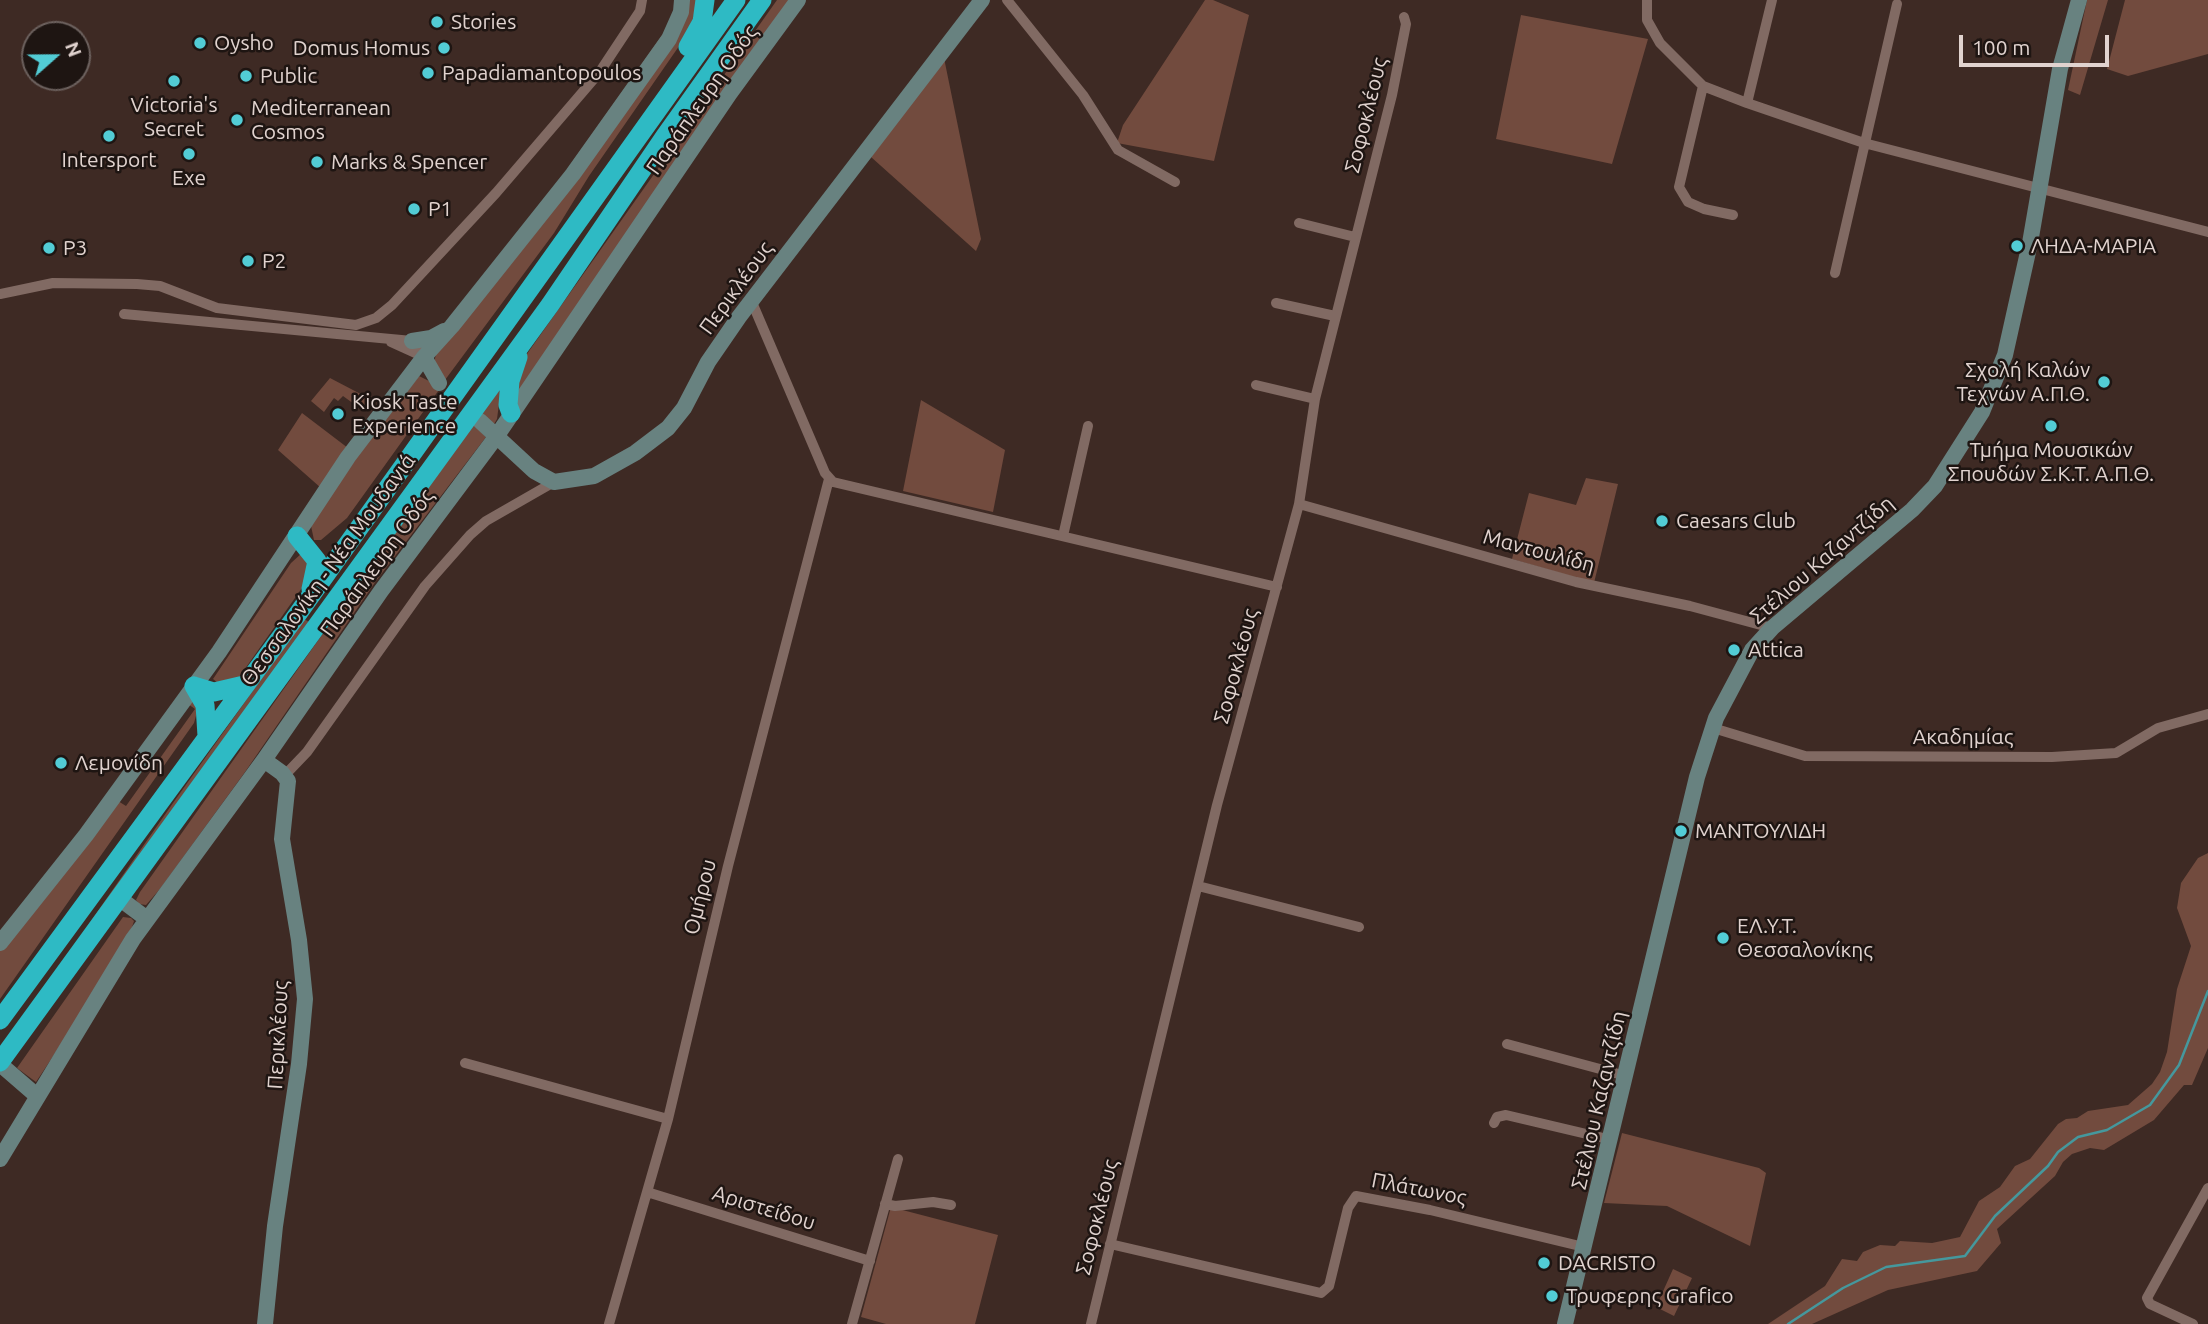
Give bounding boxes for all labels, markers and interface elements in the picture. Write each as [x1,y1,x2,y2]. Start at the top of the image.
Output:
place label: Stories [451,9,516,35]
marker: Stories [429,14,445,30]
street label: Παράπλευρη Οδός [641,20,763,180]
north arrow [21,21,91,91]
scale bar [1963,21,2114,65]
place label: Oysho [214,30,274,56]
marker: Oysho [192,35,208,51]
place label: Domus Homus [293,35,430,61]
text: 100 m [1972,35,2030,59]
text: N [61,39,87,60]
marker: Domus Homus [436,40,452,56]
street label: Σοφοκλέους [1339,55,1393,175]
place label: Papadiamantopoulos [442,60,641,86]
place label: Public [260,63,317,89]
marker: Papadiamantopoulos [420,65,436,81]
marker: Public [238,68,254,84]
marker: Victoria's Secret [166,73,182,89]
place label: Victoria's Secret [130,92,218,142]
place label: Mediterranean Cosmos [251,95,391,145]
marker: Mediterranean Cosmos [229,112,245,128]
marker: Intersport [101,128,117,144]
marker: Exe [181,146,197,162]
place label: Intersport [61,147,157,173]
place label: Marks & Spencer [331,149,487,175]
marker: Marks & Spencer [309,154,325,170]
place label: Exe [172,165,206,191]
place label: P1 [428,196,452,222]
marker: P1 [406,201,422,217]
place label: ΛΗΔΑ-ΜΑΡΙΑ [2031,233,2156,259]
place label: P3 [63,235,87,261]
street label: Περικλέους [694,237,778,339]
marker: ΛΗΔΑ-ΜΑΡΙΑ [2009,238,2025,254]
marker: P3 [41,240,57,256]
place label: P2 [262,248,286,274]
marker: P2 [240,253,256,269]
place label: Σχολή Καλών Τεχνών Α.Π.Θ. [1956,357,2090,407]
marker: Σχολή Καλών Τεχνών Α.Π.Θ. [2096,374,2112,390]
place label: Kiosk Taste Experience [352,389,458,439]
marker: Kiosk Taste Experience [330,406,346,422]
marker: Τμήμα Μουσικών Σπουδών Σ.Κ.Τ. Α.Π.Θ. [2043,418,2059,434]
place label: Τμήμα Μουσικών Σπουδών Σ.Κ.Τ. Α.Π.Θ. [1948,437,2154,487]
street label: Θεσσαλονίκη - Νέα Μουδανιά [235,449,421,691]
street label: Παράπλευρη Οδός [315,484,439,642]
street label: Στέλιου Καζαντζίδη [1745,491,1899,629]
place label: Caesars Club [1676,508,1796,534]
marker: Caesars Club [1654,513,1670,529]
street label: Μαντουλίδη [1480,524,1598,578]
street label: Σοφοκλέους [1209,606,1263,726]
place label: Attica [1748,637,1804,663]
marker: Attica [1726,642,1742,658]
street label: Ακαδημίας [1913,724,2013,750]
place label: Λεμονίδη [75,750,163,776]
marker: Λεμονίδη [53,755,69,771]
place label: ΜΑΝΤΟΥΛΙΔΗ [1695,818,1826,844]
marker: ΜΑΝΤΟΥΛΙΔΗ [1673,823,1689,839]
street label: Ομήρου [678,857,722,937]
place label: ΕΛ.Υ.Τ. Θεσσαλονίκης [1737,913,1873,963]
marker: ΕΛ.Υ.Τ. Θεσσαλονίκης [1715,930,1731,946]
street label: Περικλέους [263,980,293,1090]
street label: Στέλιου Καζαντζίδη [1566,1008,1632,1192]
street label: Σοφοκλέους [1070,1157,1124,1277]
street label: Πλάτωνος [1369,1167,1469,1211]
street label: Αριστείδου [709,1180,819,1236]
place label: DACRISTO [1558,1250,1656,1276]
marker: DACRISTO [1536,1255,1552,1271]
place label: Τρυφερης Grafico [1566,1283,1734,1309]
marker: Τρυφερης Grafico [1544,1288,1560,1304]

